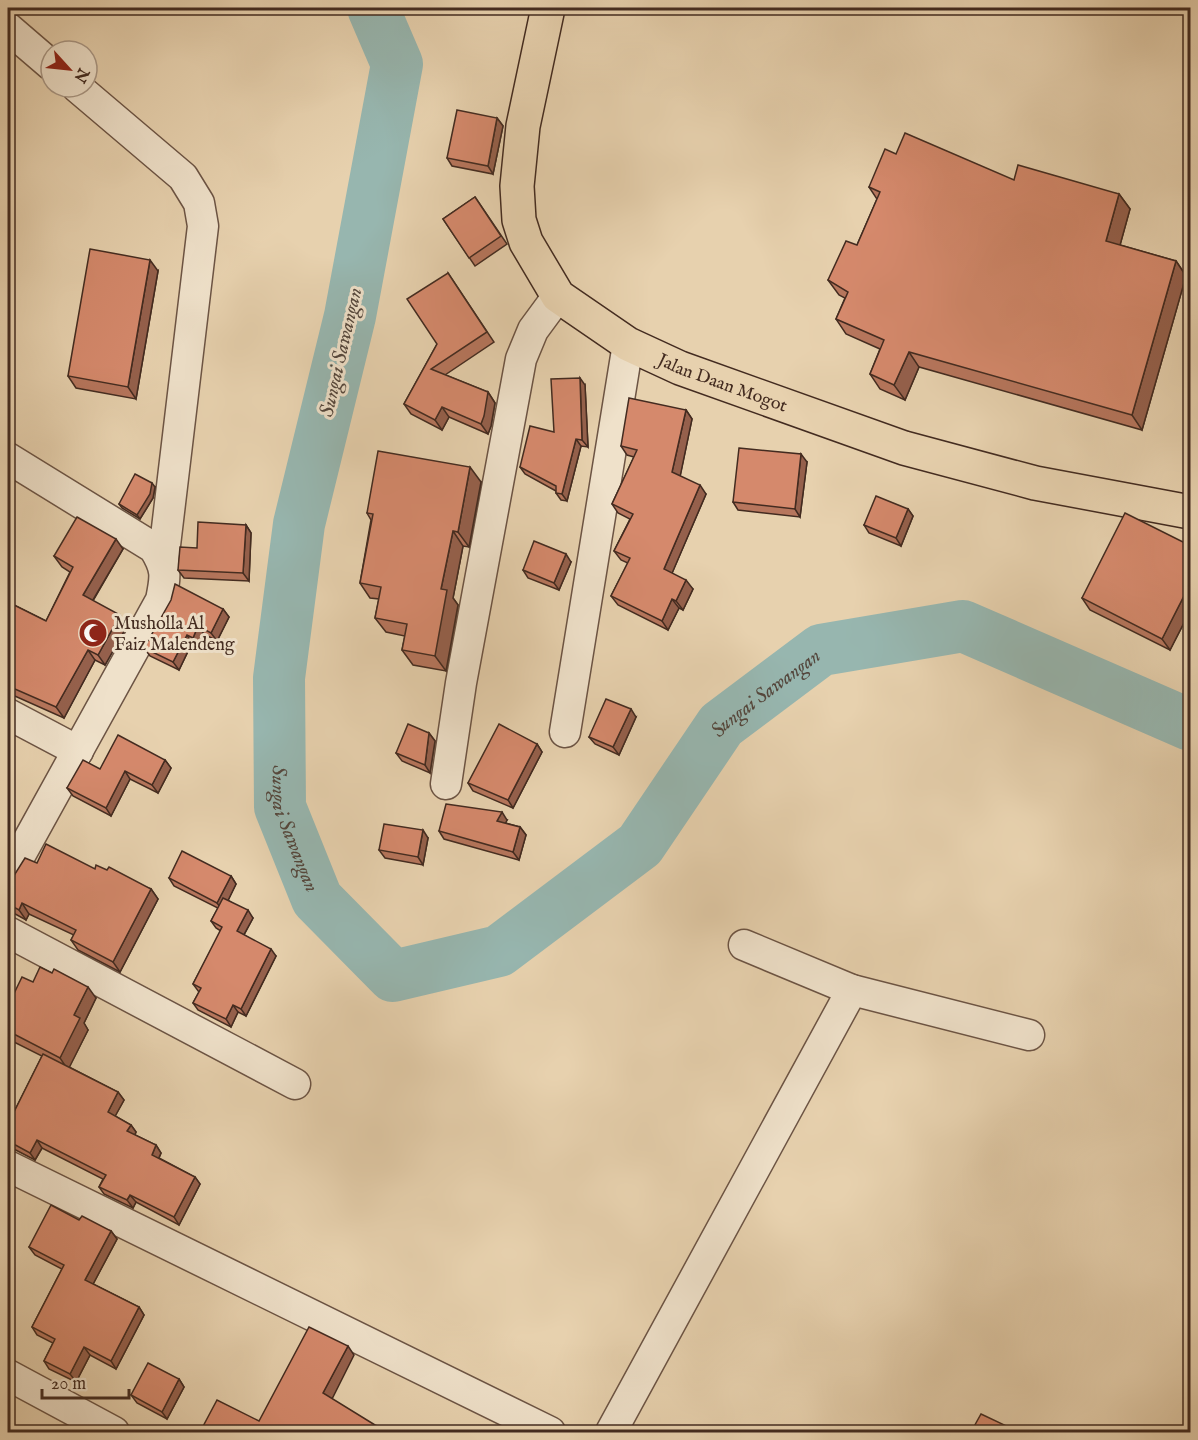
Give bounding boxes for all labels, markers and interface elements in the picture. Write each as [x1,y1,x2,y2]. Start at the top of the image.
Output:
north arrow [39,39,99,99]
text: N [68,63,93,86]
water label: Sungai Sawangan [314,285,369,420]
street label: Jalan Daan Mogot [652,348,790,418]
place label: Musholla Al Faiz Malendeng [114,613,235,657]
mosque icon: Musholla Al Faiz Malendeng [77,617,109,649]
water label: Sungai Sawangan [706,644,826,742]
water label: Sungai Sawangan [265,765,324,896]
scale bar [42,1362,129,1400]
text: 20 m [51,1373,86,1396]

